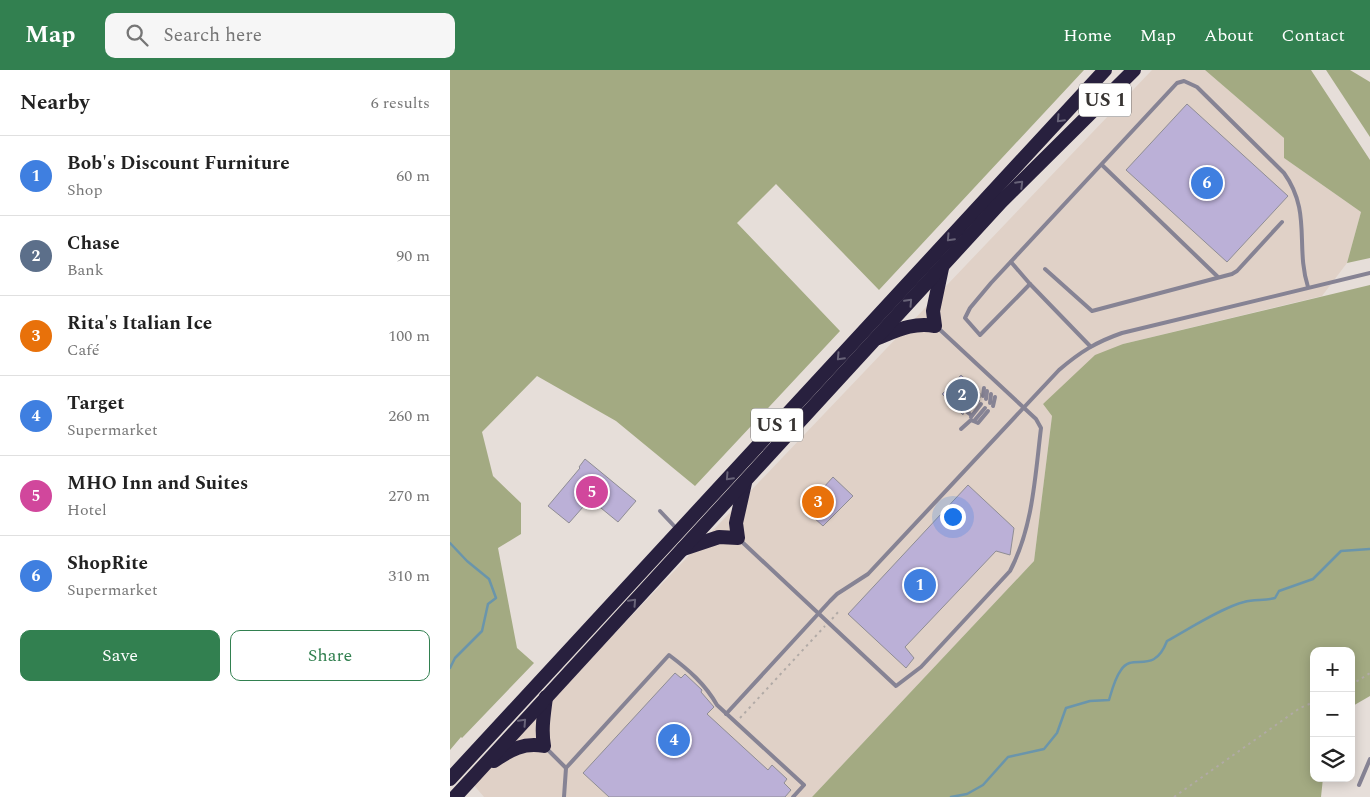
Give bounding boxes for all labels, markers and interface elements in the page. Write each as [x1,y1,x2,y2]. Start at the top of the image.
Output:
search box [105,13,455,58]
text: Map [25,17,75,53]
icon: search [123,21,151,49]
text: Search here [163,21,262,50]
text: Home [1063,22,1112,49]
text: Map [1140,22,1176,49]
text: About [1204,22,1254,49]
text: Contact [1282,22,1345,49]
road number: US 1 [1079,84,1131,116]
text: Nearby [20,87,90,119]
text: 6 results [371,91,430,115]
one-way arrow [1057,113,1066,122]
text: Bob's Discount Furniture [67,149,290,178]
text: 1 [32,164,40,188]
text: 60 m [396,164,430,188]
pin: 6 [1191,164,1223,202]
text: Shop [67,178,103,202]
one-way arrow [1014,180,1023,189]
text: Chase [67,229,120,258]
one-way arrow [947,232,956,241]
text: 2 [32,244,40,268]
text: 90 m [396,244,430,268]
text: Bank [67,258,104,282]
one-way arrow [903,299,912,308]
text: Rita's Italian Ice [67,309,212,338]
text: 3 [32,324,40,348]
text: 100 m [388,324,430,348]
text: Café [67,338,100,362]
one-way arrow [836,352,845,361]
pin: 2 [946,376,978,414]
text: Target [67,389,125,418]
text: 4 [32,404,40,428]
text: 260 m [388,404,430,428]
road number: US 1 [751,408,803,442]
text: Supermarket [67,418,158,442]
text: MHO Inn and Suites [67,469,248,498]
one-way arrow [726,471,735,480]
pin: 5 [576,473,608,511]
pin: 3 [802,483,834,521]
text: 5 [32,484,40,508]
text: 270 m [388,484,430,508]
text: Hotel [67,498,107,522]
your location [940,504,966,530]
text: ShopRite [67,549,148,578]
text: 6 [32,564,40,588]
text: 310 m [388,564,430,588]
pin: 1 [904,566,936,604]
text: Supermarket [67,578,158,602]
one-way arrow [627,599,636,608]
button: Save [20,630,220,681]
button: Share [230,630,430,681]
map controls [1310,647,1355,782]
button: + [1310,647,1355,692]
button: − [1310,692,1355,737]
one-way arrow [518,718,527,727]
pin: 4 [658,721,690,759]
button: layers [1310,737,1355,782]

